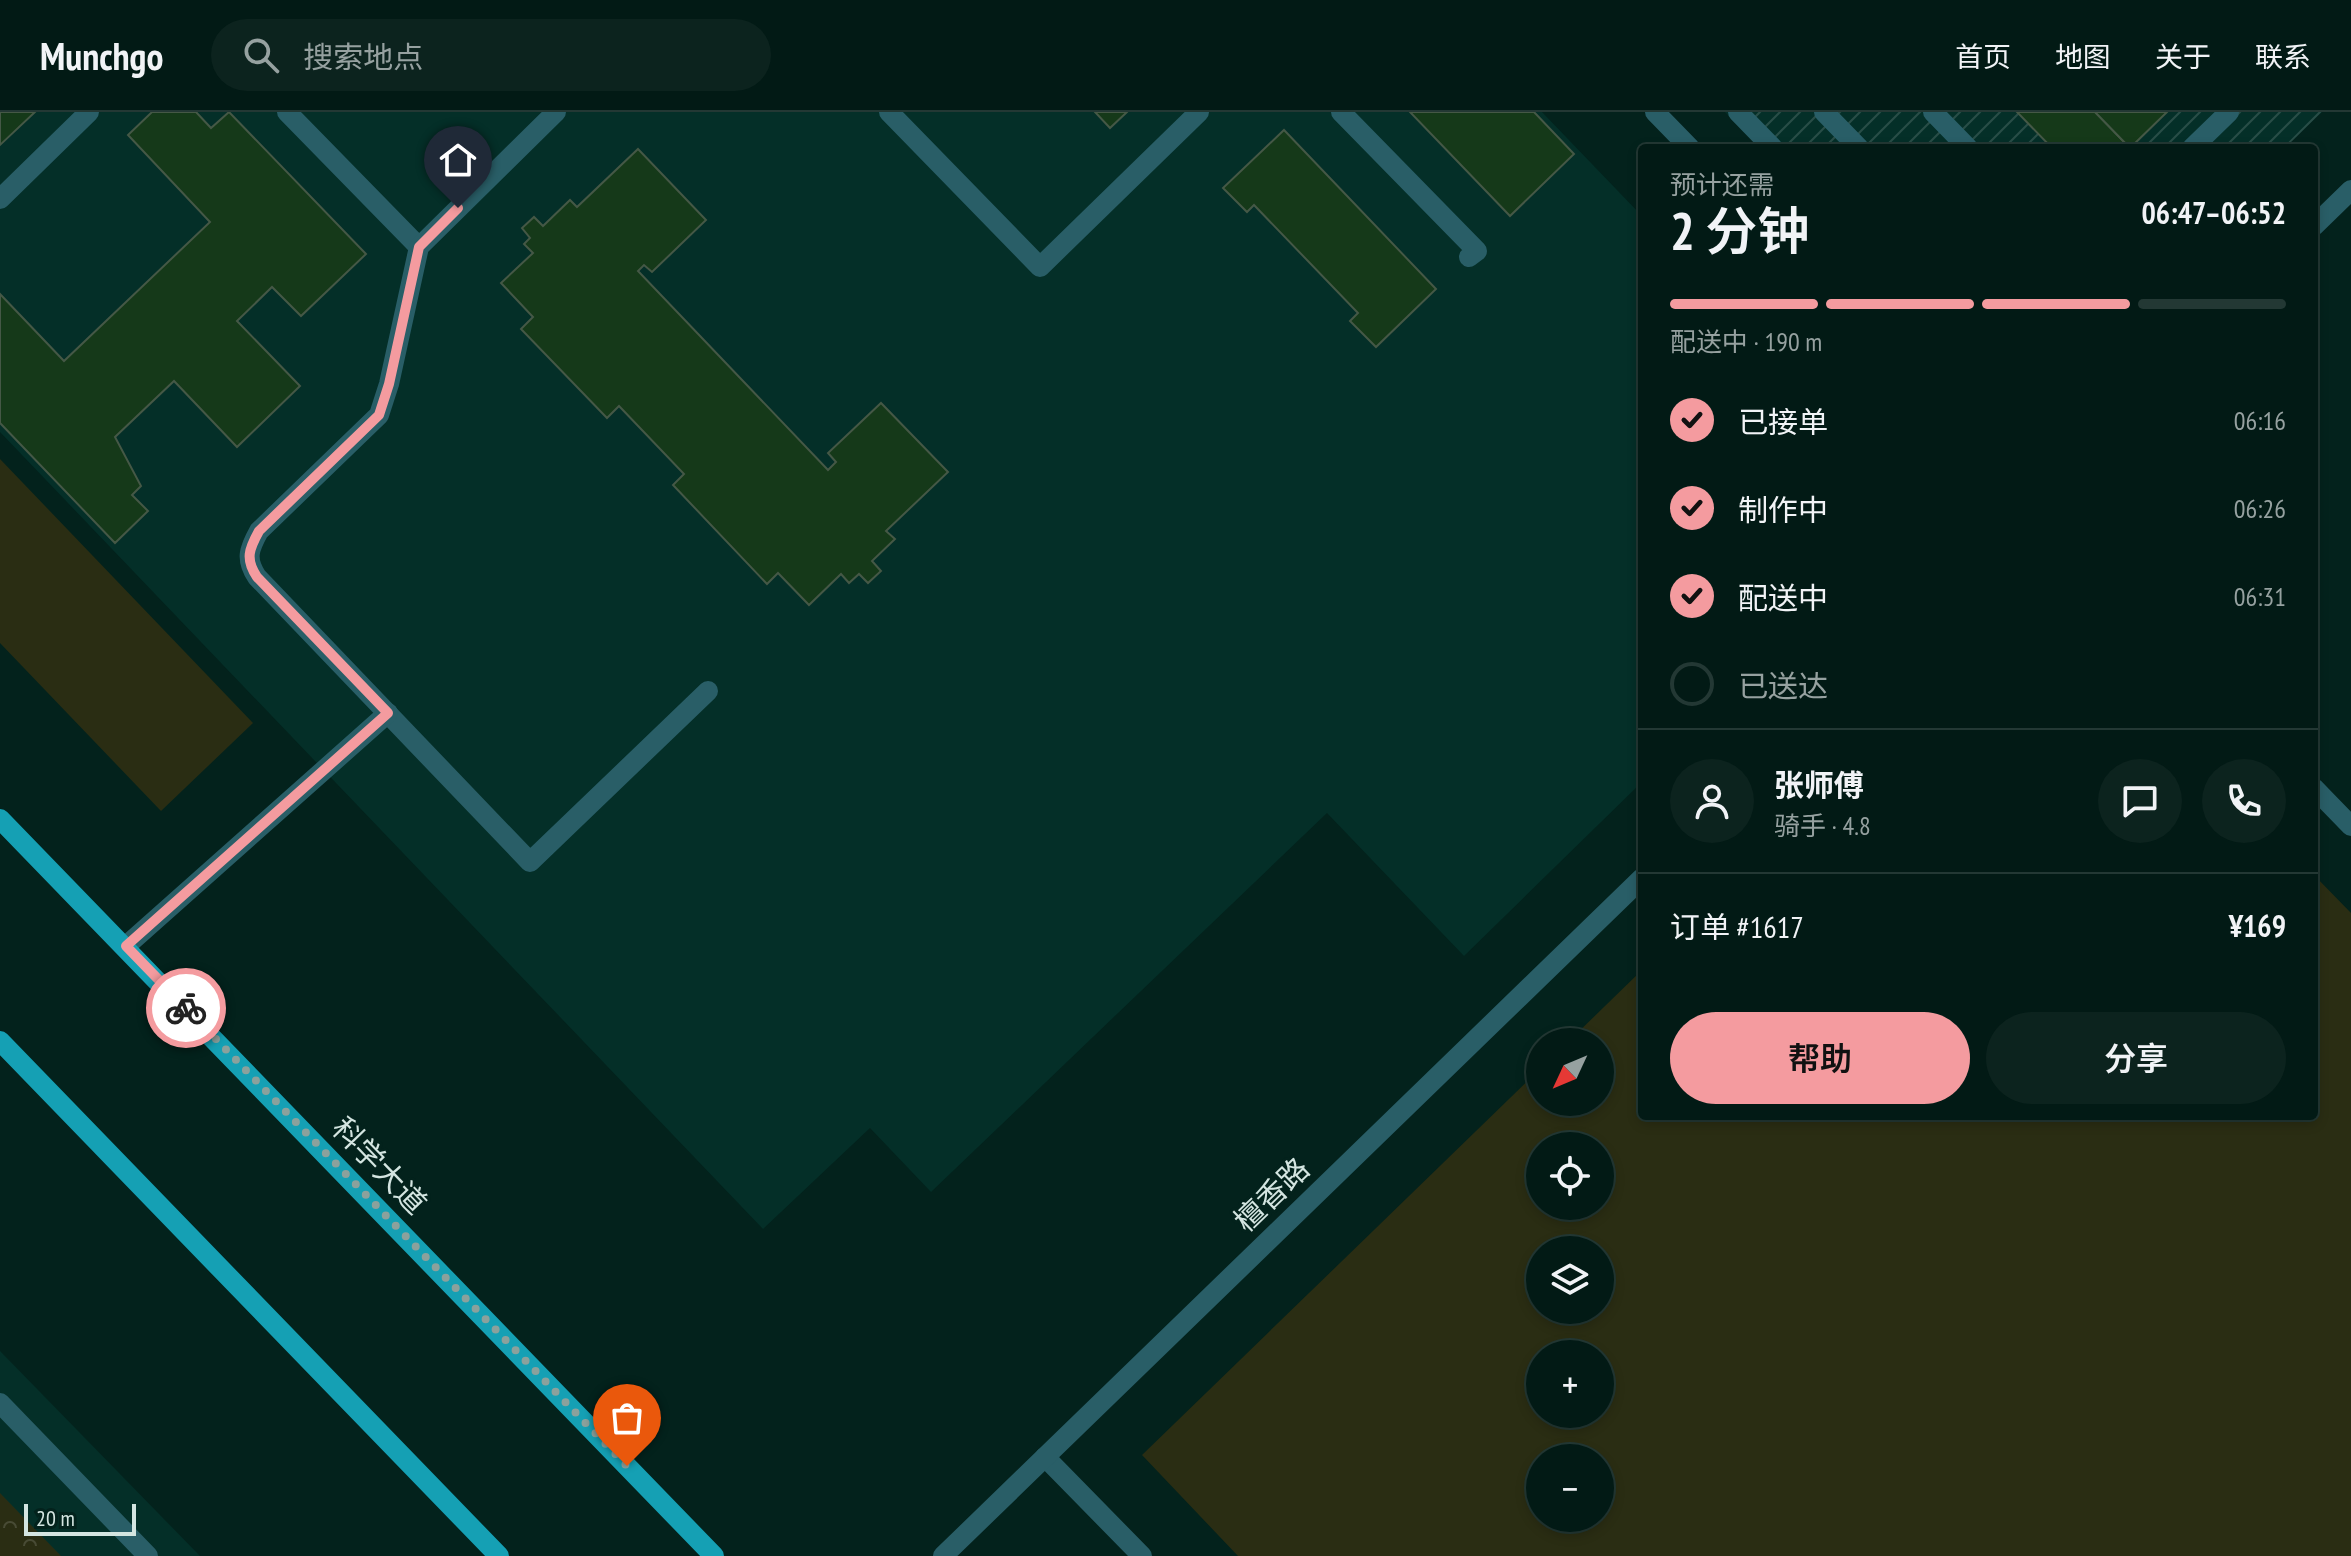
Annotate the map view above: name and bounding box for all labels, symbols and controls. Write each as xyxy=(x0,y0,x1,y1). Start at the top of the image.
search box xyxy=(211,19,771,91)
text: Munchgo xyxy=(40,31,163,80)
icon: search xyxy=(239,33,283,77)
text: 搜索地点 xyxy=(303,37,423,76)
text: 首页 xyxy=(1955,38,2011,75)
text: 地图 xyxy=(2055,38,2111,75)
text: 关于 xyxy=(2155,38,2211,75)
text: 联系 xyxy=(2255,38,2311,75)
pin xyxy=(424,126,492,208)
icon: home xyxy=(436,138,480,182)
text: 预计还需 xyxy=(1670,168,1774,201)
text: 06:47–06:52 xyxy=(2142,193,2286,232)
text: 2 分钟 xyxy=(1670,197,1810,264)
text: 配送中 · 190 m xyxy=(1670,325,1822,358)
icon: check xyxy=(1670,398,1714,442)
text: 已接单 xyxy=(1738,402,1828,441)
text: 06:16 xyxy=(2234,404,2286,437)
icon: check xyxy=(1670,486,1714,530)
text: 制作中 xyxy=(1738,490,1828,529)
text: 06:26 xyxy=(2234,492,2286,525)
icon: check xyxy=(1670,574,1714,618)
text: 配送中 xyxy=(1738,578,1828,617)
text: 06:31 xyxy=(2234,580,2286,613)
text: 已送达 xyxy=(1738,666,1828,705)
button: person xyxy=(1670,759,1754,843)
button: chat xyxy=(2098,759,2182,843)
button: phone xyxy=(2202,759,2286,843)
text: 张师傅 xyxy=(1774,765,1864,804)
text: 骑手 · 4.8 xyxy=(1774,809,1871,842)
text: ¥169 xyxy=(2229,906,2286,945)
text: 订单 #1617 xyxy=(1670,907,1804,946)
courier xyxy=(146,968,226,1048)
icon: bike xyxy=(164,986,208,1030)
button: 帮助 xyxy=(1670,1012,1970,1104)
button: 分享 xyxy=(1986,1012,2286,1104)
north arrow xyxy=(1526,1028,1614,1116)
map controls xyxy=(1526,1028,1614,1532)
street label: 科学大道 xyxy=(324,1108,436,1222)
button: locate xyxy=(1526,1132,1614,1220)
street label: 檀香路 xyxy=(1225,1149,1317,1239)
button: layers xyxy=(1526,1236,1614,1324)
button: + xyxy=(1526,1340,1614,1428)
pin xyxy=(593,1384,661,1466)
icon: bag xyxy=(605,1396,649,1440)
button: − xyxy=(1526,1444,1614,1532)
scale bar xyxy=(24,1500,136,1536)
text: 20 m xyxy=(36,1504,75,1532)

